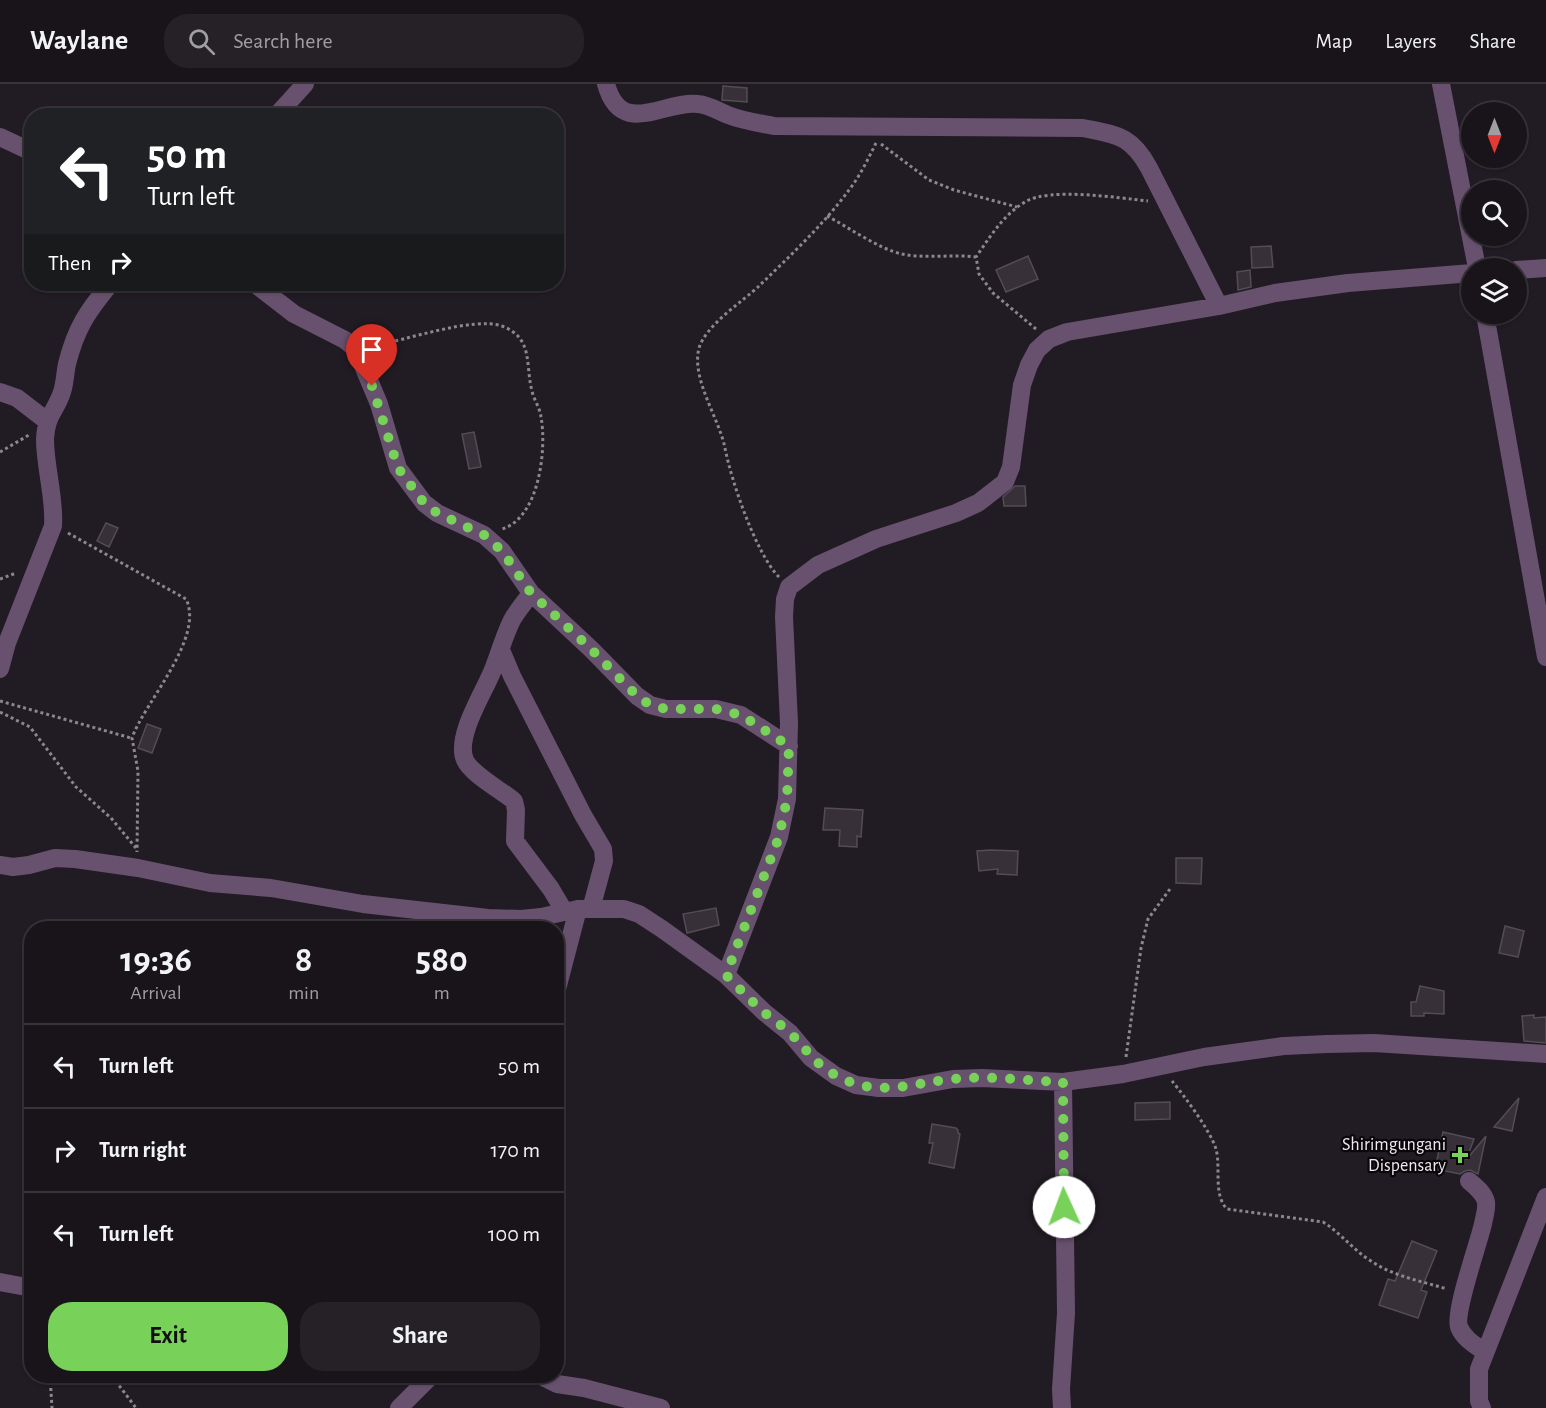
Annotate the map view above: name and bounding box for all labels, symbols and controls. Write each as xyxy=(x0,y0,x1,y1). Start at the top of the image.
search box xyxy=(164,14,584,68)
icon: search xyxy=(185,25,218,58)
text: Waylane xyxy=(30,27,128,55)
text: Search here xyxy=(233,30,333,52)
text: Map xyxy=(1316,31,1352,52)
text: Layers xyxy=(1385,31,1436,52)
text: Share xyxy=(1469,31,1516,52)
north arrow xyxy=(1461,102,1527,168)
map controls xyxy=(1461,102,1527,324)
icon: left xyxy=(48,132,126,210)
text: 50 m xyxy=(147,134,227,176)
button: search xyxy=(1461,180,1527,246)
text: Turn left xyxy=(147,183,235,210)
icon: right xyxy=(104,246,137,279)
text: Then xyxy=(48,252,92,274)
button: layers xyxy=(1461,258,1527,324)
pin xyxy=(346,324,397,386)
icon: arrive xyxy=(355,333,388,366)
text: 19:36 xyxy=(120,942,192,978)
text: 8 xyxy=(295,942,313,978)
text: 580 xyxy=(416,942,468,978)
text: Arrival xyxy=(130,983,182,1003)
text: min xyxy=(288,983,319,1003)
text: m xyxy=(434,983,450,1003)
icon: left xyxy=(48,1050,81,1083)
text: Turn left xyxy=(99,1055,173,1077)
text: 50 m xyxy=(498,1055,540,1077)
icon: right xyxy=(48,1134,81,1167)
place label: Shirimgungani Dispensary xyxy=(1342,1136,1446,1175)
text: Turn right xyxy=(99,1139,186,1161)
text: 170 m xyxy=(490,1139,540,1161)
marker: Shirimgungani Dispensary xyxy=(1451,1146,1469,1164)
position arrow xyxy=(1032,1175,1096,1239)
icon: left xyxy=(48,1218,81,1251)
text: Turn left xyxy=(99,1223,173,1245)
text: 100 m xyxy=(488,1223,540,1245)
button: Exit xyxy=(48,1302,288,1371)
button: Share xyxy=(300,1302,540,1371)

